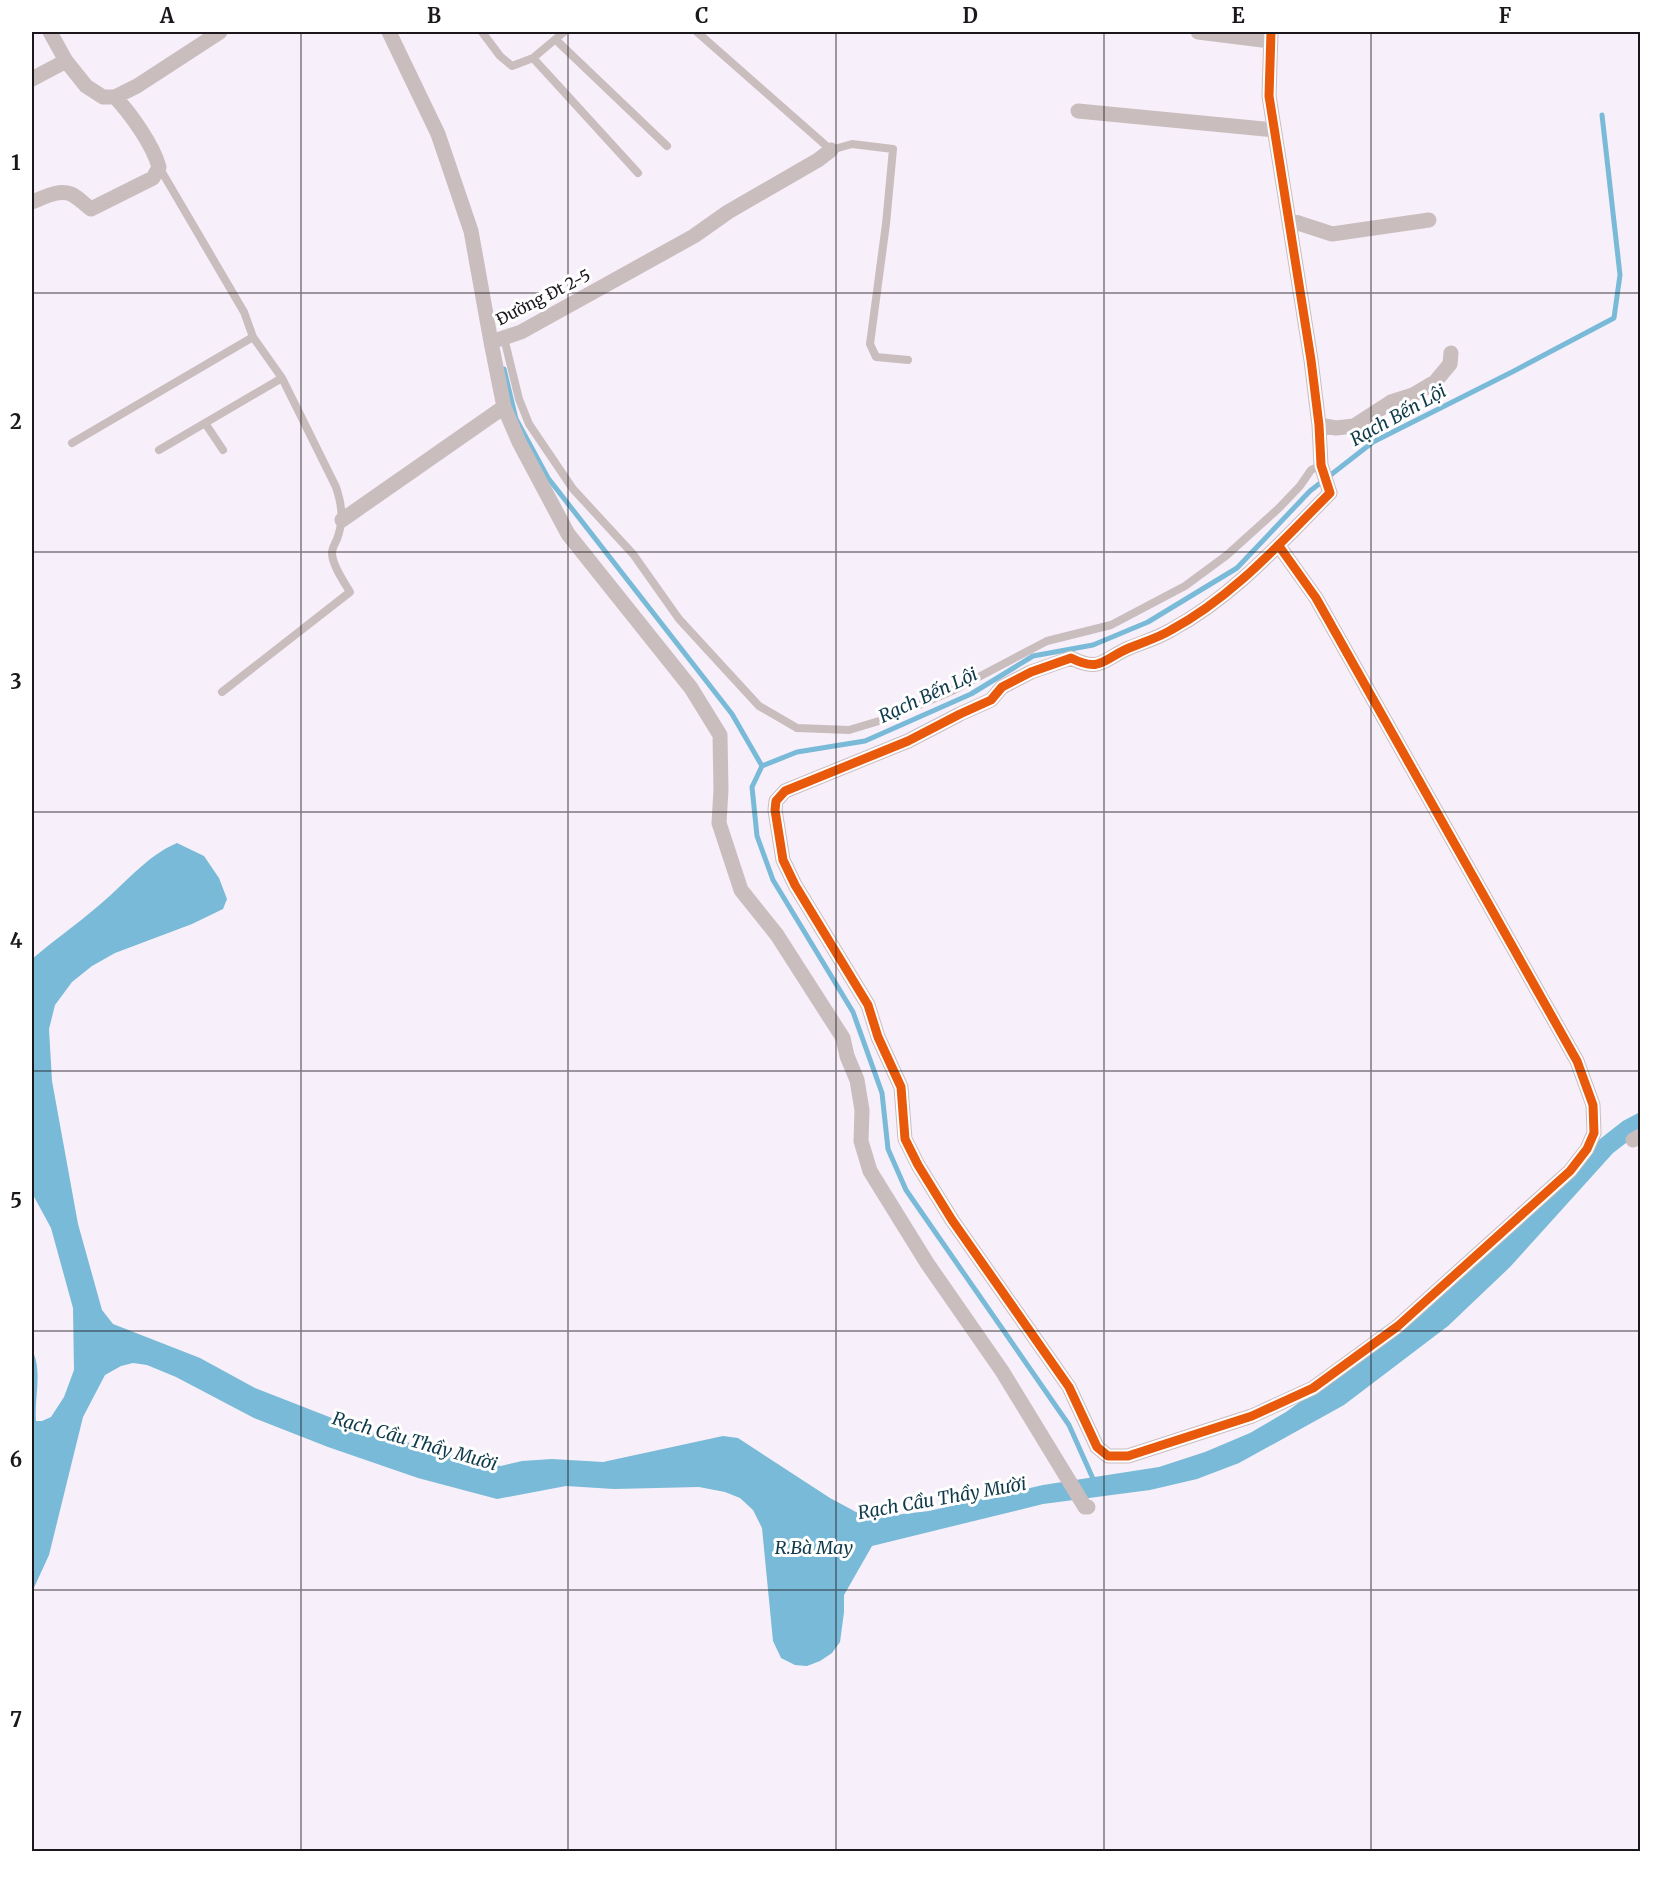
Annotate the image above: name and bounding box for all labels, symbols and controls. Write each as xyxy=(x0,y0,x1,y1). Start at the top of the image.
text: A xyxy=(159,3,175,28)
text: B xyxy=(427,3,441,28)
text: C xyxy=(695,3,709,28)
text: D xyxy=(962,3,978,28)
text: E xyxy=(1231,3,1245,28)
text: F xyxy=(1499,3,1512,28)
text: 1 xyxy=(11,150,21,175)
street label: Đường Đt 2-5 xyxy=(492,265,594,329)
water label: Rạch Bến Lội xyxy=(1346,379,1450,451)
text: 2 xyxy=(10,409,22,434)
water label: Rạch Bến Lội xyxy=(875,662,981,728)
text: 3 xyxy=(10,669,22,694)
text: 4 xyxy=(10,928,23,953)
text: 5 xyxy=(10,1188,22,1213)
water label: Rạch Cầu Thầy Mười xyxy=(330,1406,500,1476)
text: 6 xyxy=(10,1447,22,1472)
water label: Rạch Cầu Thầy Mười xyxy=(856,1472,1028,1524)
water label: R.Bà May xyxy=(775,1536,853,1559)
text: 7 xyxy=(10,1707,22,1732)

